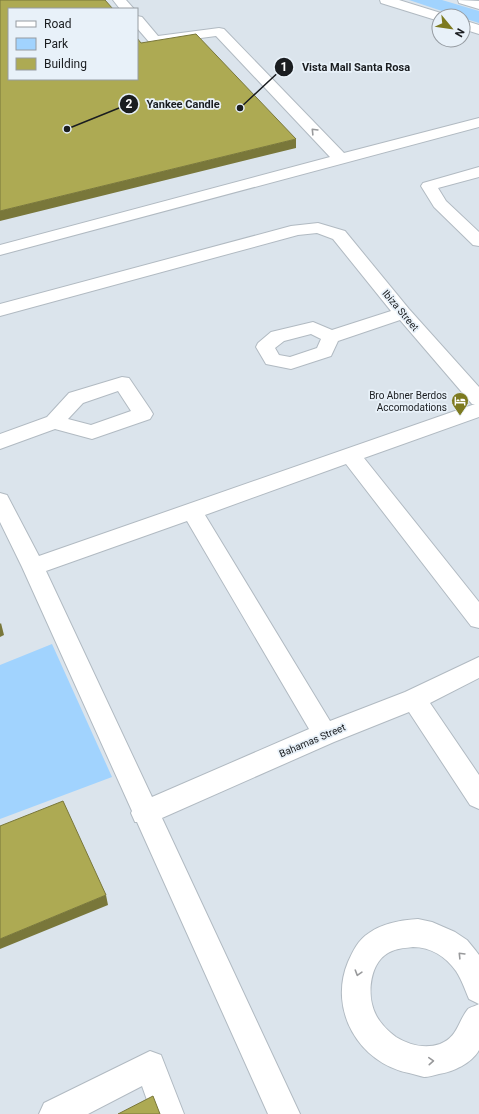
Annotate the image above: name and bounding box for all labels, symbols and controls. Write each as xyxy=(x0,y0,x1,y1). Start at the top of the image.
legend xyxy=(8,8,138,80)
north arrow xyxy=(431,8,471,48)
text: Road xyxy=(44,17,72,31)
text: N xyxy=(452,26,467,39)
text: Park xyxy=(44,37,69,51)
callout: Vista Mall Santa Rosa xyxy=(274,55,418,78)
text: Building xyxy=(44,57,87,71)
text: 1 xyxy=(281,60,287,74)
text: Vista Mall Santa Rosa xyxy=(302,61,410,74)
callout: Yankee Candle xyxy=(119,92,228,115)
text: 2 xyxy=(126,97,133,111)
text: Yankee Candle xyxy=(146,98,220,111)
one-way arrow xyxy=(311,128,319,136)
street label: Ibiza Street xyxy=(380,288,421,333)
place label: Bro Abner Berdos Accomodations xyxy=(369,390,447,413)
hotel icon: Bro Abner Berdos Accomodations xyxy=(450,391,470,416)
street label: Bahamas Street xyxy=(277,722,347,759)
one-way arrow xyxy=(458,952,466,960)
one-way arrow xyxy=(354,970,363,977)
one-way arrow xyxy=(428,1056,434,1065)

